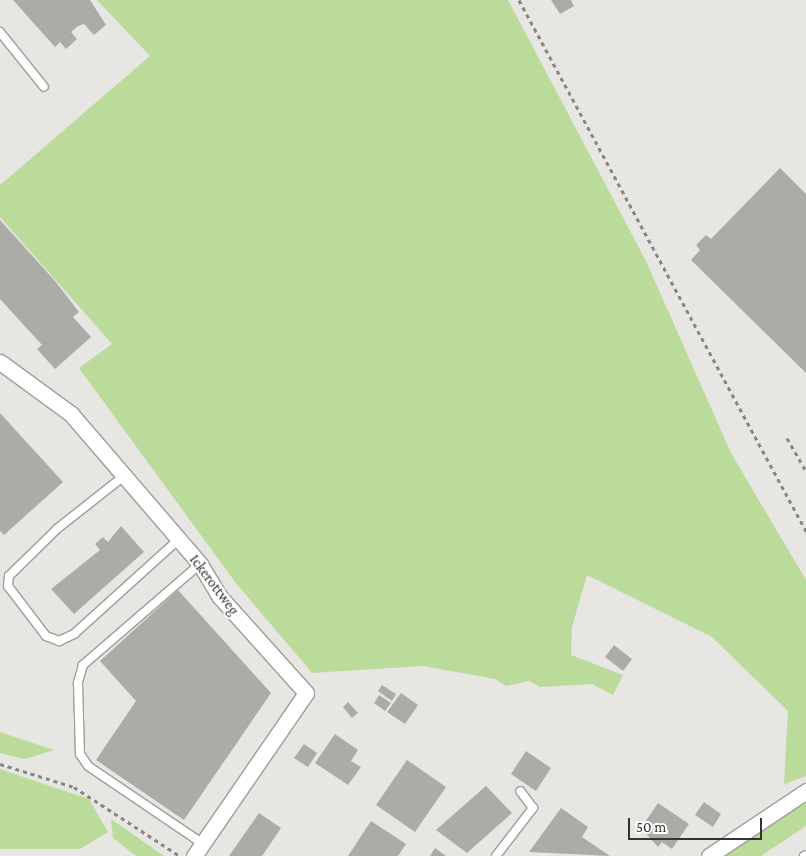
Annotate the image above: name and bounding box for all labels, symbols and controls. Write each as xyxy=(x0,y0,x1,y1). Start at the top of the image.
street label: Ickerottweg xyxy=(185,551,243,619)
scale bar xyxy=(631,808,765,840)
text: 50 m xyxy=(636,819,666,835)

